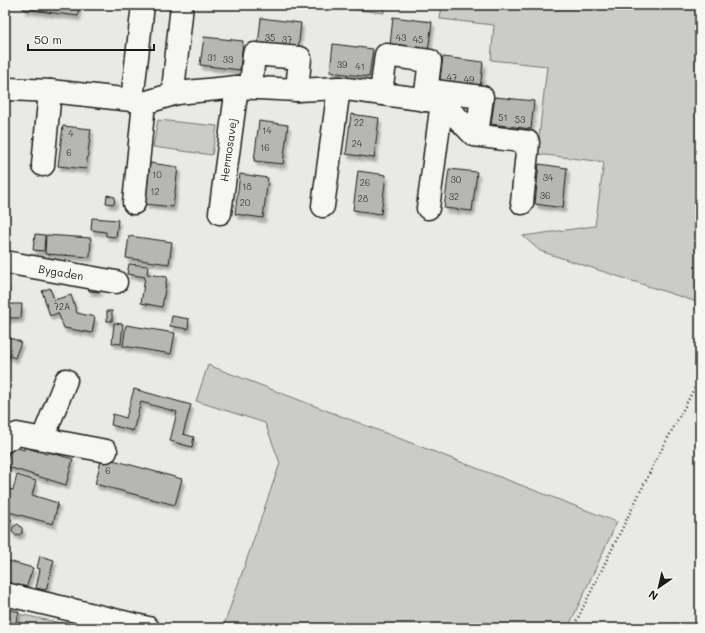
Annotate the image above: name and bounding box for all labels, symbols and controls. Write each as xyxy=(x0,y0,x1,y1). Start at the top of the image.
scale bar xyxy=(28,26,154,52)
text: 50 m xyxy=(34,31,62,47)
house number: 35 xyxy=(265,32,275,43)
house number: 43 xyxy=(396,32,406,43)
house number: 37 xyxy=(282,34,292,45)
house number: 45 xyxy=(413,34,423,45)
house number: 31 xyxy=(207,52,217,63)
house number: 33 xyxy=(223,54,233,65)
house number: 39 xyxy=(337,59,348,70)
house number: 41 xyxy=(355,61,365,72)
house number: 47 xyxy=(447,72,457,83)
house number: 49 xyxy=(464,74,475,85)
house number: 51 xyxy=(498,112,508,123)
house number: 53 xyxy=(515,114,525,125)
street label: Hermosavej xyxy=(216,117,240,183)
house number: 22 xyxy=(354,117,364,128)
house number: 14 xyxy=(262,125,272,136)
house number: 4 xyxy=(68,128,74,139)
house number: 24 xyxy=(352,138,363,149)
house number: 16 xyxy=(260,142,270,153)
house number: 6 xyxy=(66,147,72,158)
house number: 10 xyxy=(152,169,162,180)
house number: 34 xyxy=(543,172,554,183)
house number: 30 xyxy=(451,174,462,185)
house number: 26 xyxy=(360,177,370,188)
house number: 18 xyxy=(242,181,252,192)
house number: 12 xyxy=(150,186,160,197)
house number: 36 xyxy=(540,190,550,201)
house number: 32 xyxy=(449,191,459,202)
house number: 28 xyxy=(358,193,369,204)
house number: 20 xyxy=(240,197,251,208)
street label: Bygaden xyxy=(37,261,85,283)
house number: 72A xyxy=(54,301,70,312)
house number: 6 xyxy=(105,465,111,476)
north arrow xyxy=(639,567,679,607)
text: N xyxy=(645,587,661,604)

